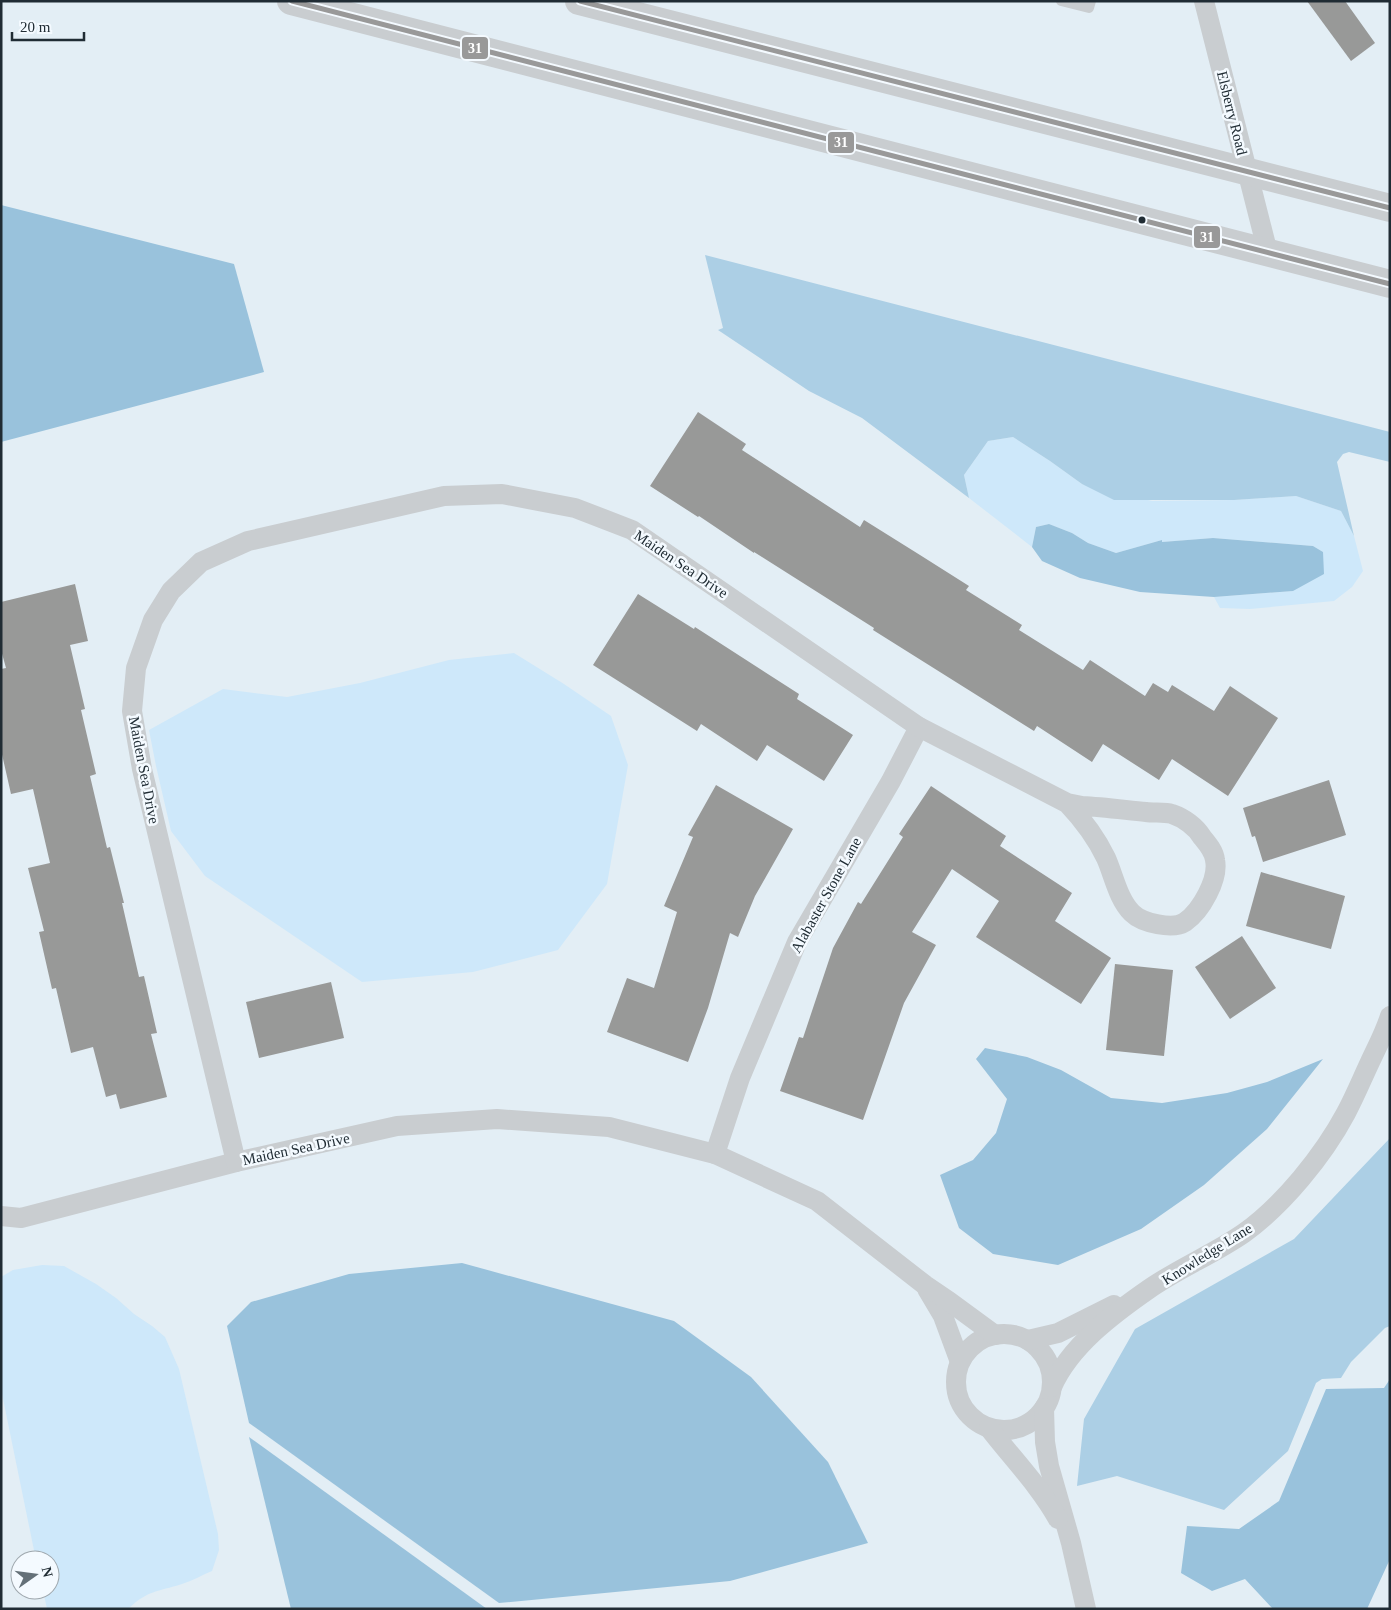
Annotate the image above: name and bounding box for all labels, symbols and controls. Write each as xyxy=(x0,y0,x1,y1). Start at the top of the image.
scale bar xyxy=(12,10,85,42)
text: 20 m xyxy=(20,19,51,35)
line badge: 31 xyxy=(461,36,489,60)
text: 31 xyxy=(468,41,482,56)
street label: Elsberry Road xyxy=(1214,69,1250,157)
line badge: 31 xyxy=(827,131,855,154)
text: 31 xyxy=(834,135,848,150)
unlabelled marker xyxy=(1137,215,1147,225)
line badge: 31 xyxy=(1193,225,1221,249)
text: 31 xyxy=(1200,230,1214,245)
street label: Maiden Sea Drive xyxy=(631,527,731,601)
street label: Maiden Sea Drive xyxy=(126,715,162,825)
street label: Alabaster Stone Lane xyxy=(788,834,864,955)
street label: Maiden Sea Drive xyxy=(241,1130,351,1168)
street label: Knowledge Lane xyxy=(1159,1220,1255,1288)
north arrow xyxy=(10,1550,60,1600)
text: N xyxy=(39,1565,56,1579)

